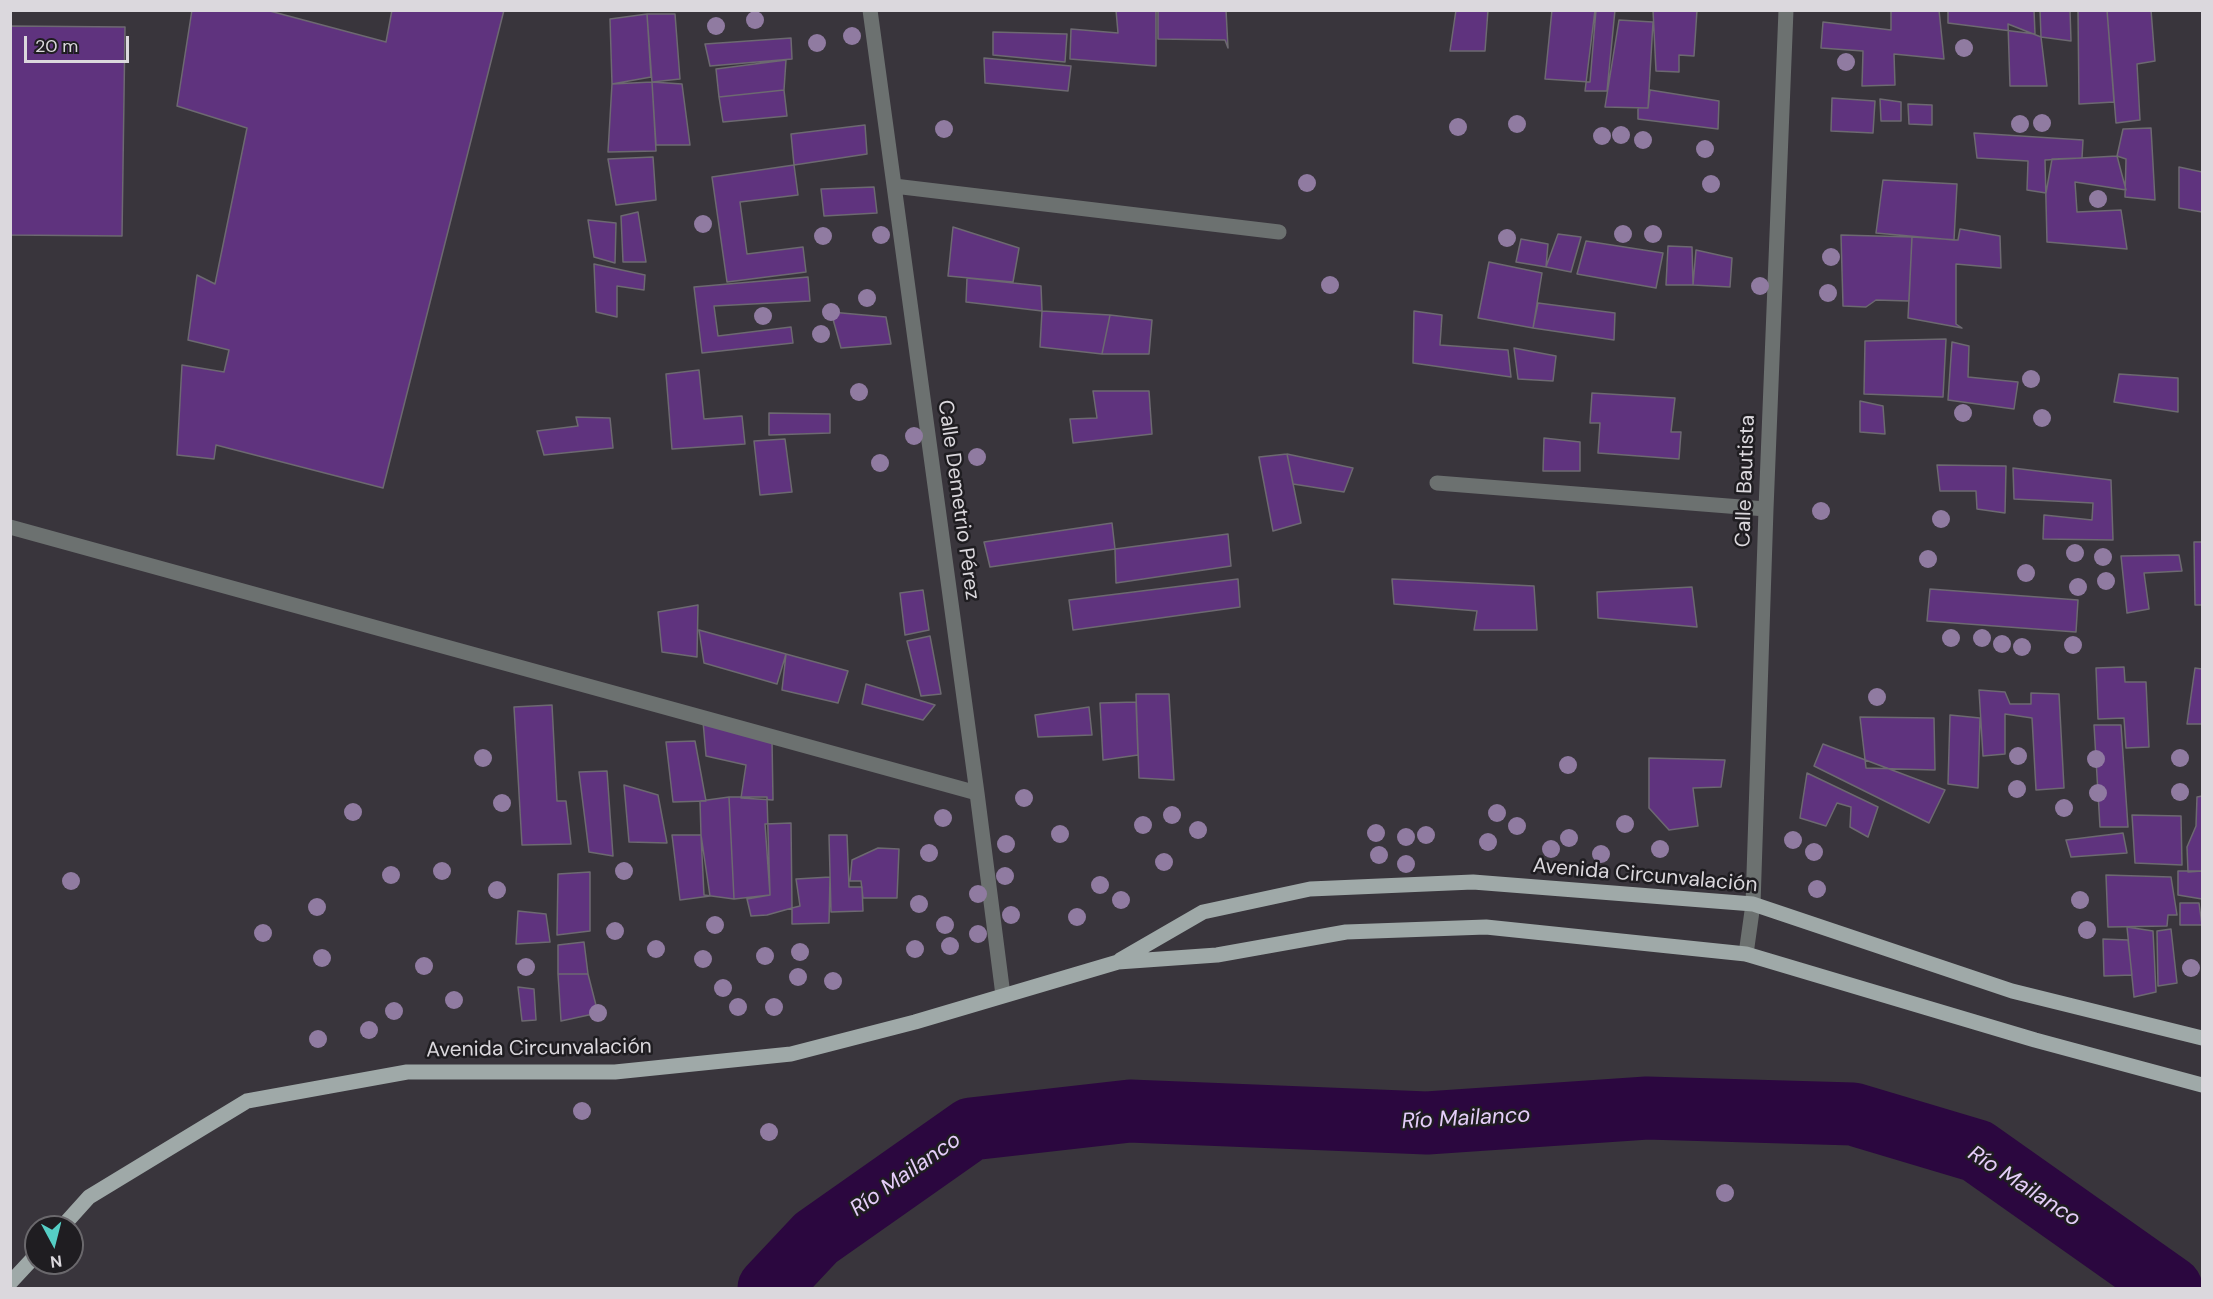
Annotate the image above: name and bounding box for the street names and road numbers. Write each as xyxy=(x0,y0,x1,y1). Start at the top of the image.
street label: Calle Demetrio Pérez xyxy=(931,398,985,602)
street label: Calle Bautista xyxy=(1731,414,1761,548)
street label: Avenida Circunvalación xyxy=(1532,854,1758,898)
street label: Avenida Circunvalación xyxy=(426,1034,652,1064)

